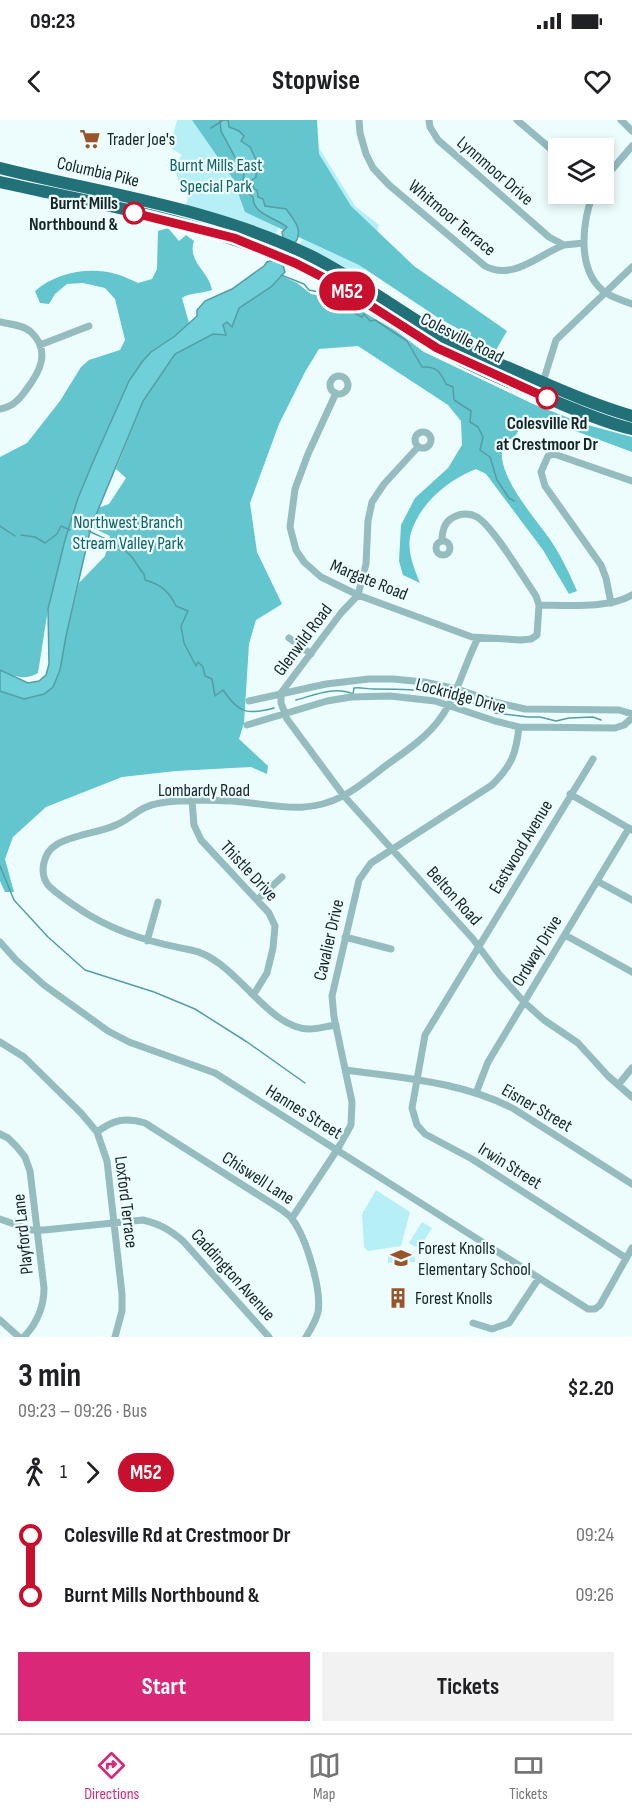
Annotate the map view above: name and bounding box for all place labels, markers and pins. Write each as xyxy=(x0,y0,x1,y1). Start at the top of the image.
supermarket icon: Trader Joe's xyxy=(78,127,102,151)
place label: Trader Joe's xyxy=(107,129,175,150)
place label: Burnt Mills Northbound & xyxy=(29,193,118,235)
marker: Burnt Mills Northbound & xyxy=(123,202,145,224)
marker: Colesville Rd at Crestmoor Dr xyxy=(536,387,558,409)
place label: Colesville Rd at Crestmoor Dr xyxy=(496,413,598,455)
place label: Forest Knolls Elementary School xyxy=(418,1238,531,1280)
school or university icon: Forest Knolls Elementary School xyxy=(389,1246,413,1270)
building icon: Forest Knolls xyxy=(386,1286,410,1310)
place label: Forest Knolls xyxy=(415,1288,492,1309)

